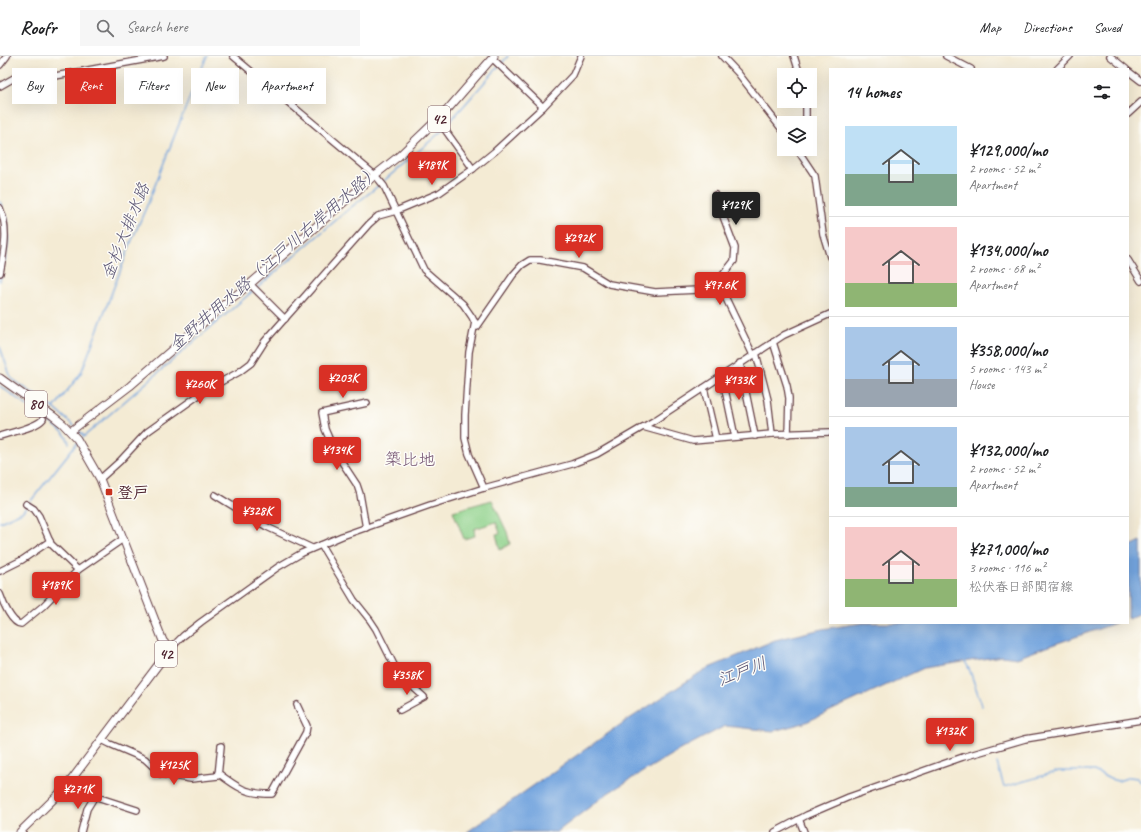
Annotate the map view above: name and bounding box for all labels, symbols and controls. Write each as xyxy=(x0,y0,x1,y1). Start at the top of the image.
search box xyxy=(80,10,360,46)
text: Roofr xyxy=(20,16,56,40)
icon: search xyxy=(94,17,116,39)
text: Search here xyxy=(126,18,188,37)
text: Map xyxy=(980,19,1001,36)
text: Directions xyxy=(1023,19,1072,36)
text: Saved xyxy=(1094,19,1121,36)
chip: Buy xyxy=(12,68,57,104)
chip: Rent xyxy=(65,68,116,104)
chip: Filters xyxy=(124,68,183,104)
chip: New xyxy=(191,68,239,104)
chip: Apartment xyxy=(247,68,326,104)
map controls xyxy=(777,68,817,156)
button: locate xyxy=(777,68,817,108)
icon: filters xyxy=(1091,81,1113,103)
text: 14 homes xyxy=(845,82,901,103)
road number: 42 xyxy=(428,106,450,132)
button: layers xyxy=(777,116,817,156)
text: ¥129,000/mo xyxy=(969,140,1048,161)
icon: home xyxy=(877,142,925,190)
pin: ¥189K xyxy=(404,152,460,186)
text: ¥189K xyxy=(417,157,447,173)
water label: 金野井用水路（江戸川右岸用水路） xyxy=(165,161,384,356)
text: 2 rooms · 52 m² xyxy=(969,161,1039,177)
text: Apartment xyxy=(969,177,1017,193)
water label: 金杉大排水路 xyxy=(97,179,155,282)
pin: ¥129K xyxy=(708,192,764,226)
text: ¥129K xyxy=(721,197,751,213)
pin: ¥292K xyxy=(551,225,607,259)
text: ¥292K xyxy=(564,230,594,246)
text: ¥134,000/mo xyxy=(969,240,1048,261)
icon: home xyxy=(877,243,925,291)
text: 2 rooms · 68 m² xyxy=(969,261,1039,277)
pin: ¥97.6K xyxy=(687,272,753,306)
text: ¥97.6K xyxy=(704,277,736,293)
text: Apartment xyxy=(969,277,1017,293)
text: ¥358,000/mo xyxy=(969,340,1047,361)
icon: home xyxy=(877,343,925,391)
text: 5 rooms · 143 m² xyxy=(969,361,1045,377)
pin: ¥203K xyxy=(315,365,371,399)
pin: ¥133K xyxy=(711,367,767,401)
text: ¥203K xyxy=(328,370,358,386)
pin: ¥260K xyxy=(172,371,228,405)
text: ¥133K xyxy=(724,372,754,388)
text: ¥260K xyxy=(185,376,215,392)
text: House xyxy=(969,377,994,393)
road number: 80 xyxy=(25,391,47,417)
pin: ¥134K xyxy=(309,437,365,471)
text: ¥132,000/mo xyxy=(969,440,1048,461)
text: ¥134K xyxy=(322,442,352,458)
icon: home xyxy=(877,443,925,491)
district label: 築比地 xyxy=(385,449,436,470)
text: 2 rooms · 52 m² xyxy=(969,461,1039,477)
text: Apartment xyxy=(969,477,1017,493)
place label: 登戸 xyxy=(117,483,149,503)
marker: 登戸 xyxy=(104,487,114,497)
pin: ¥328K xyxy=(229,498,285,532)
text: ¥328K xyxy=(242,503,272,519)
text: ¥271,000/mo xyxy=(969,539,1048,560)
icon: home xyxy=(877,543,925,591)
text: 3 rooms · 116 m² xyxy=(969,560,1045,576)
pin: ¥189K xyxy=(28,572,84,606)
text: ¥189K xyxy=(41,577,71,593)
text: 松伏春日部関宿線 xyxy=(969,579,1073,595)
road number: 42 xyxy=(155,641,177,667)
water label: 江戸川 xyxy=(715,653,770,690)
pin: ¥358K xyxy=(379,662,435,696)
text: ¥358K xyxy=(392,667,422,683)
pin: ¥132K xyxy=(922,718,978,752)
text: ¥132K xyxy=(935,723,965,739)
pin: ¥125K xyxy=(146,752,202,786)
text: ¥125K xyxy=(159,757,189,773)
pin: ¥271K xyxy=(50,776,106,810)
text: ¥271K xyxy=(63,781,93,797)

